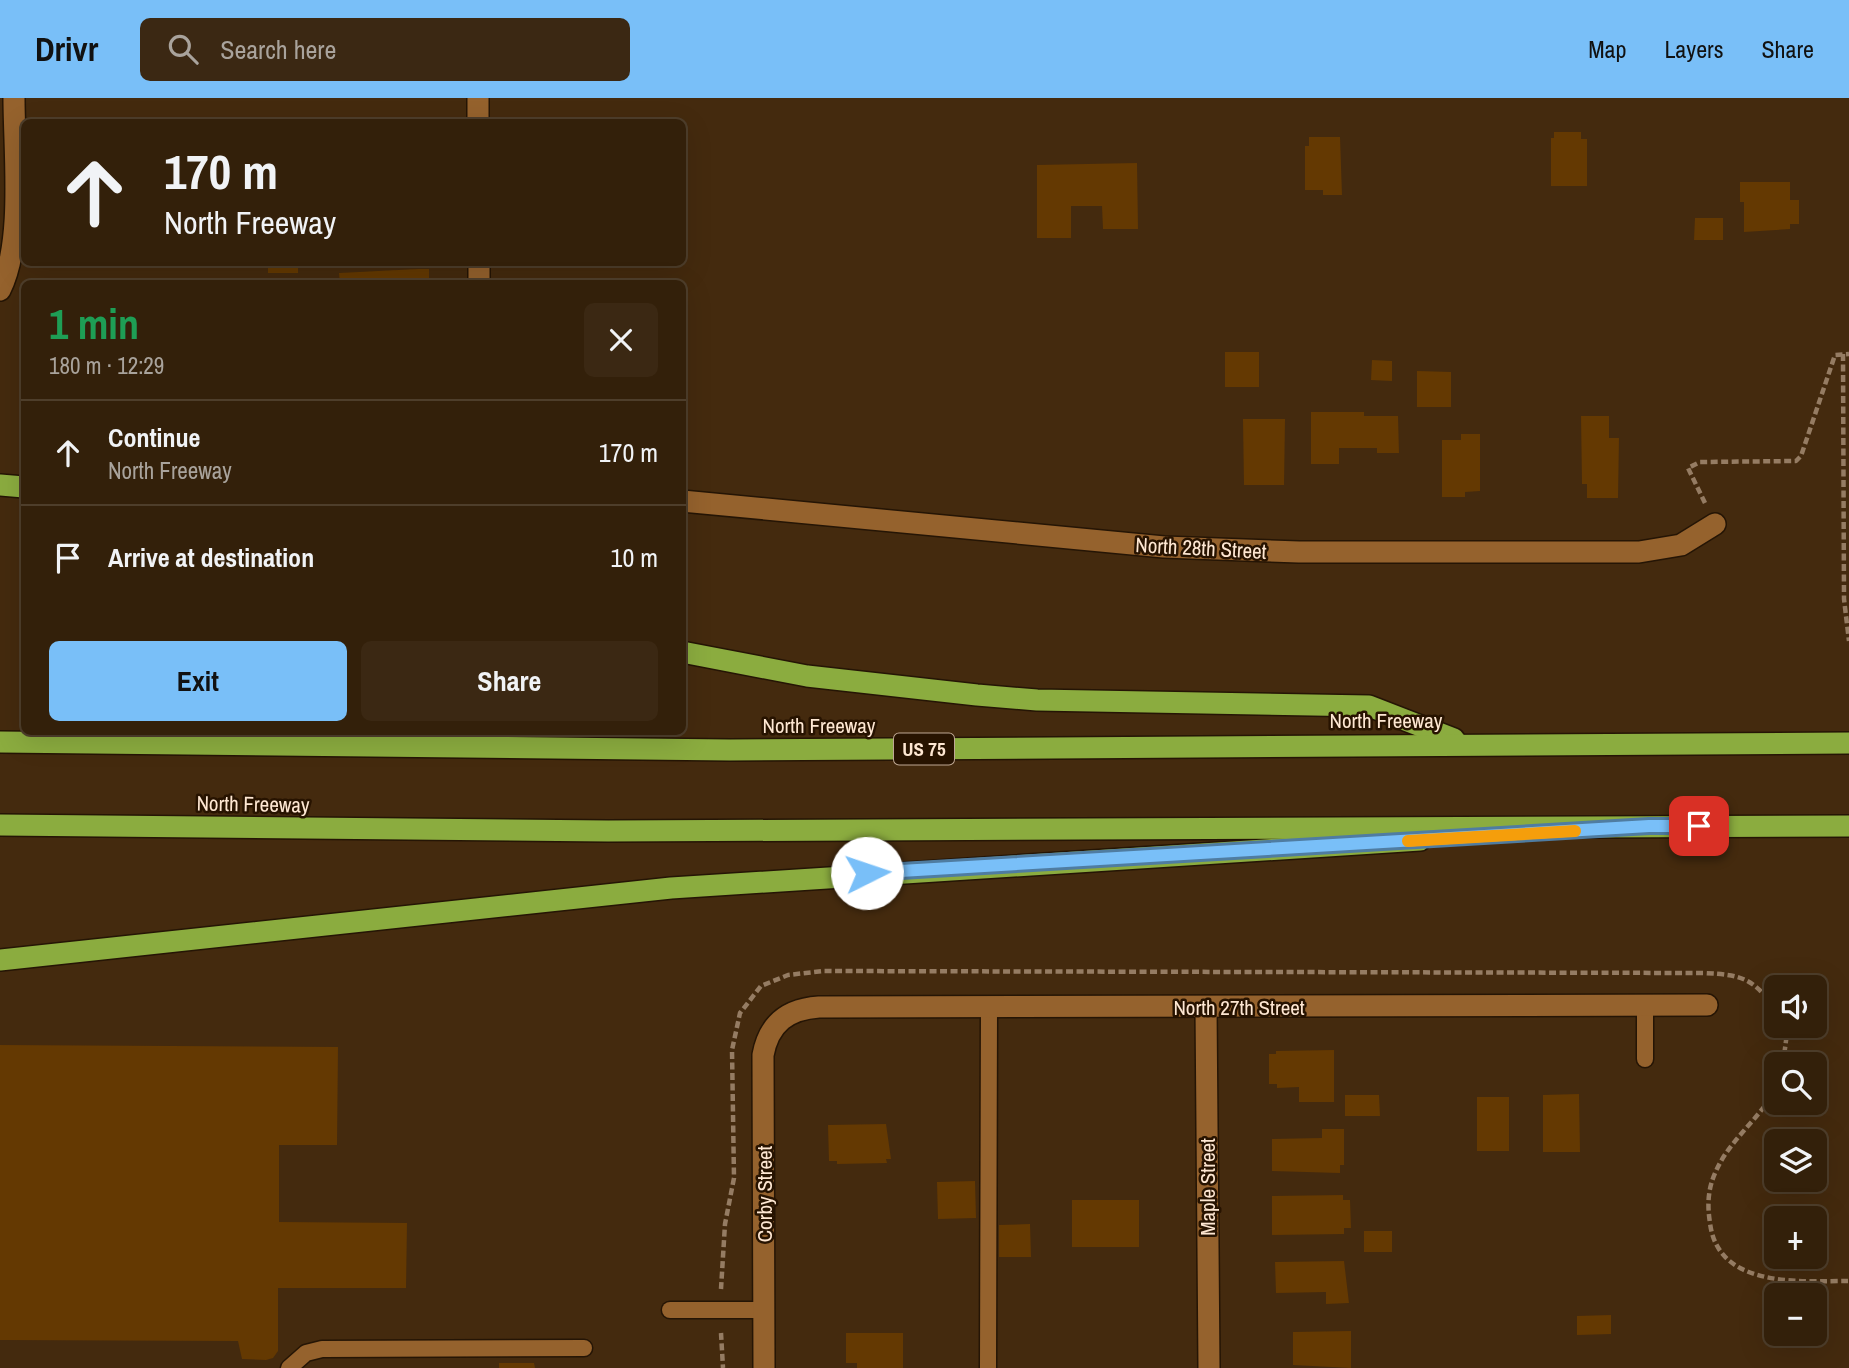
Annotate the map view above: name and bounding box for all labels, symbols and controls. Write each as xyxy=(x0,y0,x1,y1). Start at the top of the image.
search box xyxy=(140,18,630,81)
text: Drivr xyxy=(35,27,98,71)
icon: search xyxy=(164,30,202,68)
text: Search here xyxy=(220,32,336,67)
text: Map xyxy=(1588,33,1626,65)
text: Layers xyxy=(1664,33,1723,65)
text: Share xyxy=(1761,33,1814,65)
text: 170 m xyxy=(164,138,278,204)
icon: ahead xyxy=(49,147,140,238)
text: North Freeway xyxy=(164,201,336,244)
text: 1 min xyxy=(49,296,139,352)
button: close xyxy=(584,303,658,377)
text: 180 m · 12:29 xyxy=(49,350,164,381)
text: Continue xyxy=(108,420,200,455)
icon: ahead xyxy=(49,434,87,472)
text: 170 m xyxy=(599,435,658,470)
text: North Freeway xyxy=(108,455,232,486)
street label: North 28th Street xyxy=(1135,530,1267,566)
icon: arrive xyxy=(49,539,87,577)
text: Arrive at destination xyxy=(108,540,314,575)
text: 10 m xyxy=(611,540,658,575)
button: Exit xyxy=(49,641,347,721)
button: Share xyxy=(361,641,658,721)
street label: North Freeway xyxy=(1330,706,1443,735)
street label: North Freeway xyxy=(763,711,876,740)
road number: US 75 xyxy=(894,734,954,764)
street label: North Freeway xyxy=(196,789,310,819)
pin xyxy=(1669,796,1729,856)
icon: arrive xyxy=(1680,807,1718,845)
position arrow xyxy=(830,836,904,910)
map controls xyxy=(1764,975,1827,1346)
button: sound xyxy=(1764,975,1827,1038)
street label: North 27th Street xyxy=(1173,993,1305,1022)
button: search xyxy=(1764,1052,1827,1115)
button: layers xyxy=(1764,1129,1827,1192)
street label: Maple Street xyxy=(1193,1138,1222,1236)
street label: Corby Street xyxy=(750,1145,779,1242)
button: + xyxy=(1764,1206,1827,1269)
button: − xyxy=(1764,1283,1827,1346)

